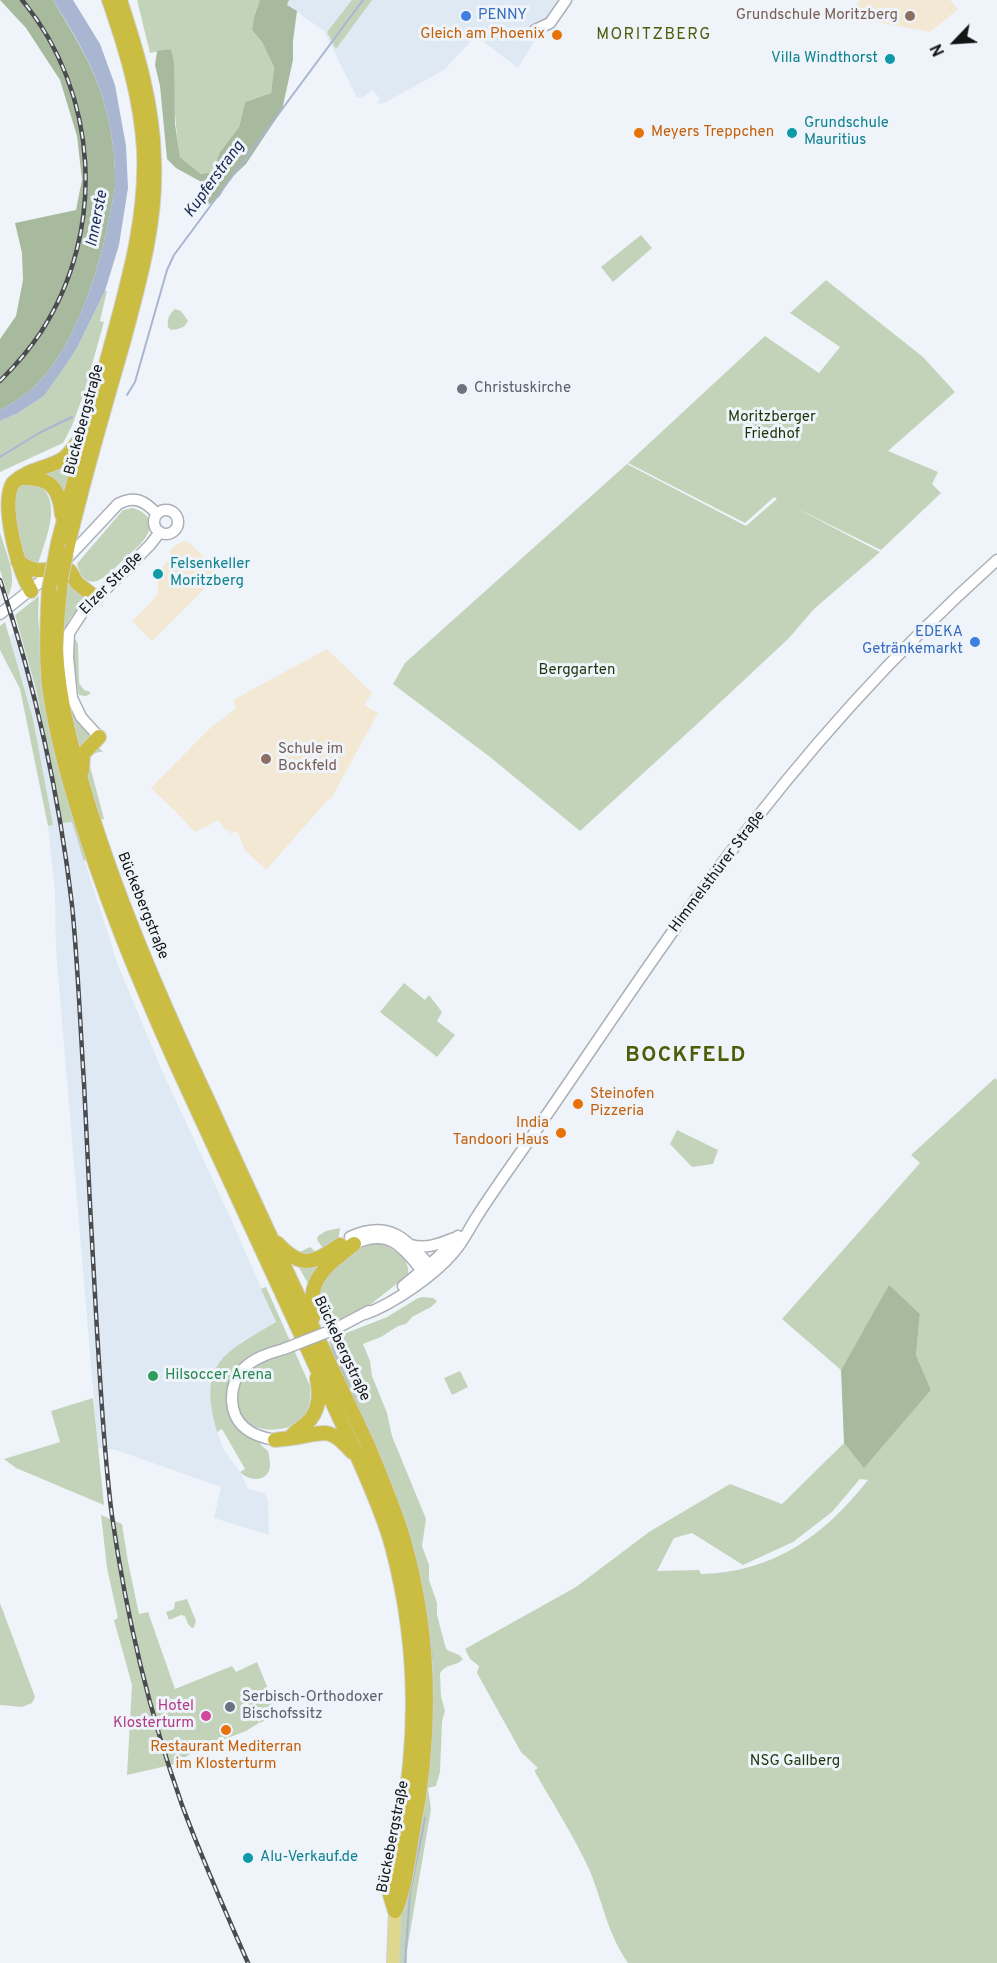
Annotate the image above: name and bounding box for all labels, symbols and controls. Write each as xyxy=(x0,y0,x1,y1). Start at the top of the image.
place label: PENNY xyxy=(478,7,527,25)
place label: Grundschule Moritzberg xyxy=(736,7,898,25)
marker: PENNY xyxy=(459,9,473,23)
marker: Grundschule Moritzberg xyxy=(903,9,917,23)
north arrow xyxy=(925,12,985,72)
place label: Gleich am Phoenix xyxy=(420,26,545,44)
district label: MORITZBERG xyxy=(596,26,712,46)
marker: Gleich am Phoenix xyxy=(550,28,564,42)
text: N xyxy=(927,40,950,59)
place label: Villa Windthorst xyxy=(771,50,878,68)
marker: Villa Windthorst xyxy=(883,52,897,66)
place label: Grundschule Mauritius xyxy=(804,115,889,150)
place label: Meyers Treppchen xyxy=(651,124,774,142)
marker: Meyers Treppchen xyxy=(632,126,646,140)
marker: Grundschule Mauritius xyxy=(785,126,799,140)
water label: Kupferstrang xyxy=(181,138,249,222)
water label: Innerste xyxy=(83,189,113,249)
street label: Bückebergstraße xyxy=(62,363,108,477)
place label: Christuskirche xyxy=(474,380,571,398)
marker: Christuskirche xyxy=(455,382,469,396)
park label: Moritzberger Friedhof xyxy=(728,409,816,444)
street label: Elzer Straße xyxy=(77,549,147,619)
place label: Felsenkeller Moritzberg xyxy=(170,556,250,591)
marker: Felsenkeller Moritzberg xyxy=(151,567,165,581)
place label: EDEKA Getränkemarkt xyxy=(862,624,963,659)
marker: EDEKA Getränkemarkt xyxy=(968,635,982,649)
park label: Berggarten xyxy=(539,662,615,680)
place label: Schule im Bockfeld xyxy=(278,741,343,776)
marker: Schule im Bockfeld xyxy=(259,752,273,766)
street label: Himmelsthürer Straße xyxy=(666,807,770,937)
street label: Bückebergstraße xyxy=(112,850,172,962)
district label: BOCKFELD xyxy=(625,1044,747,1070)
place label: Steinofen Pizzeria xyxy=(590,1086,654,1121)
marker: Steinofen Pizzeria xyxy=(571,1097,585,1111)
place label: India Tandoori Haus xyxy=(453,1115,549,1150)
marker: India Tandoori Haus xyxy=(554,1126,568,1140)
street label: Bückebergstraße xyxy=(309,1294,373,1404)
place label: Hilsoccer Arena xyxy=(165,1367,272,1385)
marker: Hilsoccer Arena xyxy=(146,1369,160,1383)
place label: Serbisch-Orthodoxer Bischofssitz xyxy=(242,1689,383,1724)
place label: Hotel Klosterturm xyxy=(113,1698,194,1733)
marker: Serbisch-Orthodoxer Bischofssitz xyxy=(223,1700,237,1714)
marker: Hotel Klosterturm xyxy=(199,1709,213,1723)
marker: Restaurant Mediterran im Klosterturm xyxy=(219,1723,233,1737)
place label: Restaurant Mediterran im Klosterturm xyxy=(150,1739,302,1774)
park label: NSG Gallberg xyxy=(750,1753,840,1771)
street label: Bückebergstraße xyxy=(374,1779,414,1895)
place label: Alu-Verkauf.de xyxy=(260,1849,358,1867)
marker: Alu-Verkauf.de xyxy=(241,1851,255,1865)

